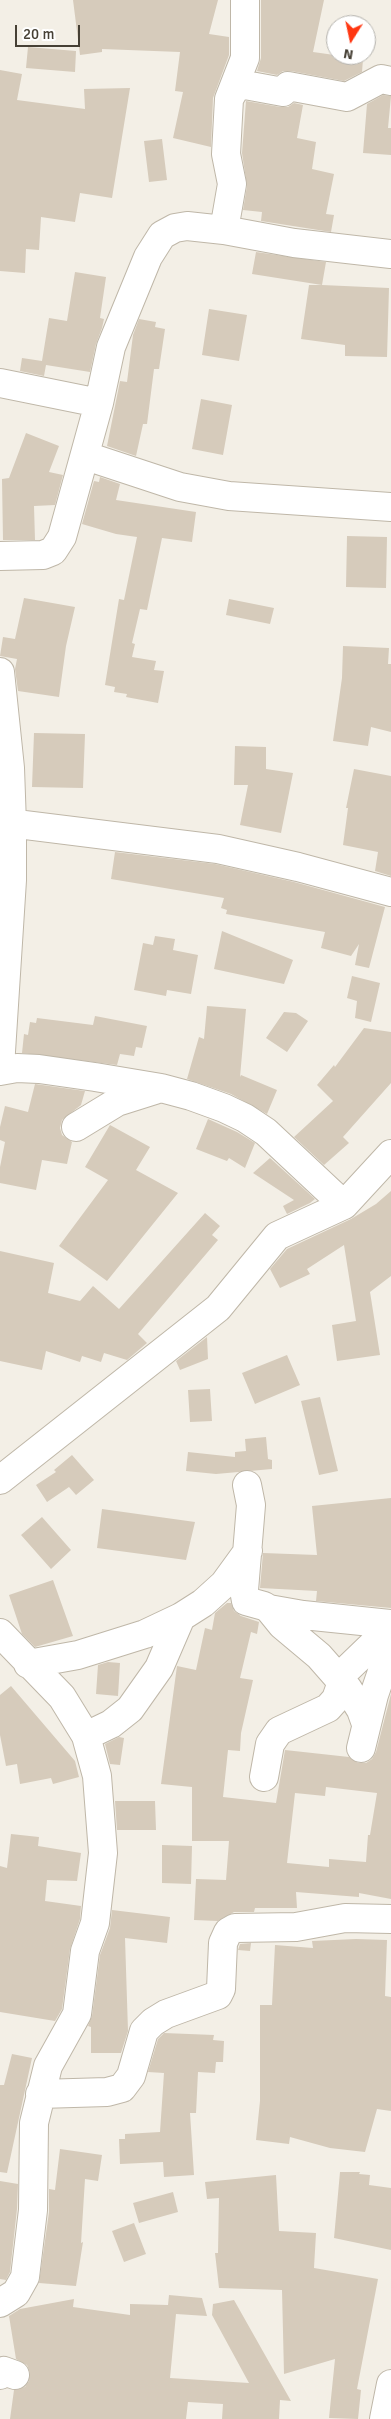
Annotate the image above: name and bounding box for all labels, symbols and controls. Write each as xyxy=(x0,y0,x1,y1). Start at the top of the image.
scale bar xyxy=(18,15,82,47)
north arrow xyxy=(326,15,376,65)
text: 20 m xyxy=(23,25,54,43)
text: N xyxy=(342,45,355,63)

